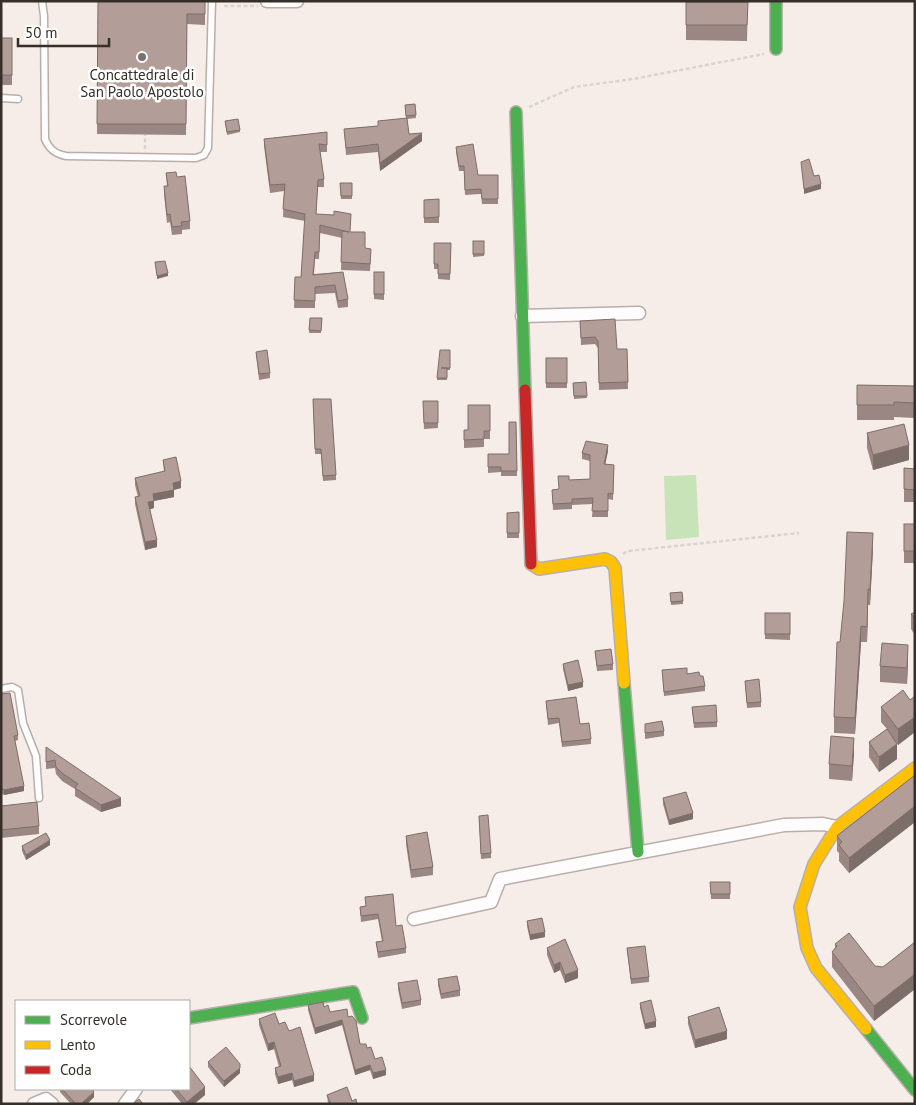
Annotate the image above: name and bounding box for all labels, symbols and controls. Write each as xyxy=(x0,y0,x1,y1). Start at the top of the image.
scale bar xyxy=(18,15,109,47)
text: 50 m xyxy=(25,23,58,42)
marker: Concattedrale di San Paolo Apostolo xyxy=(136,51,148,63)
place label: Concattedrale di San Paolo Apostolo xyxy=(80,65,204,101)
legend xyxy=(15,1000,190,1090)
text: Scorrevole xyxy=(60,1010,127,1029)
text: Lento xyxy=(60,1035,96,1054)
text: Coda xyxy=(60,1060,92,1079)

